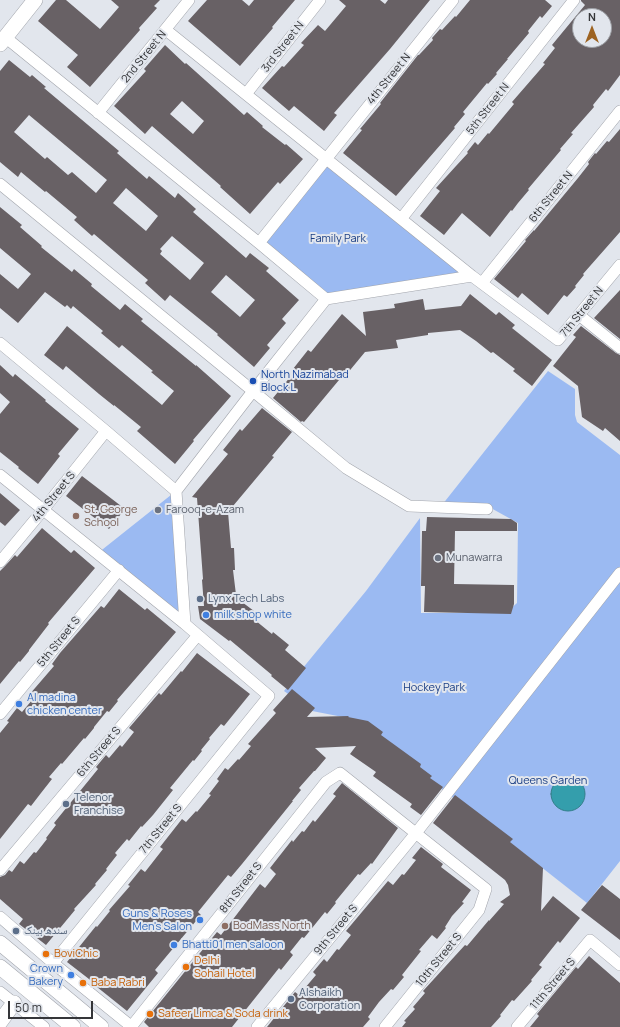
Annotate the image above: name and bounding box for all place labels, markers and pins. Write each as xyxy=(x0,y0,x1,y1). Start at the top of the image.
place label: North Nazimabad Block L xyxy=(261,368,349,394)
marker: North Nazimabad Block L xyxy=(248,376,258,386)
place label: St. George School xyxy=(84,503,138,529)
place label: Farooq-e-Azam xyxy=(166,503,244,517)
marker: Farooq-e-Azam xyxy=(153,505,163,515)
marker: St. George School xyxy=(71,511,81,521)
place label: Munawarra xyxy=(446,551,502,565)
marker: Munawarra xyxy=(433,553,443,563)
place label: Lynx Tech Labs xyxy=(208,592,284,606)
marker: Lynx Tech Labs xyxy=(195,594,205,604)
place label: milk shop white xyxy=(214,608,292,622)
marker: milk shop white xyxy=(201,610,211,620)
place label: Al madina chicken center xyxy=(27,691,102,717)
marker: Al madina chicken center xyxy=(14,699,24,709)
place label: Telenor Franchise xyxy=(74,791,123,817)
marker: Telenor Franchise xyxy=(61,799,71,809)
place label: Guns & Roses Men's Salon xyxy=(122,907,192,933)
marker: Guns & Roses Men's Salon xyxy=(195,915,205,925)
place label: BodMass North xyxy=(233,919,311,933)
marker: BodMass North xyxy=(220,921,230,931)
place label: سندھ بینک xyxy=(24,924,68,938)
marker: سندھ بینک xyxy=(11,926,21,936)
place label: Bhatti01 men saloon xyxy=(182,938,284,952)
marker: Bhatti01 men saloon xyxy=(169,940,179,950)
place label: BoviChic xyxy=(54,947,98,961)
marker: BoviChic xyxy=(41,949,51,959)
place label: Delhi Sohail Hotel xyxy=(194,954,254,980)
place label: Crown Bakery xyxy=(29,962,63,988)
marker: Delhi Sohail Hotel xyxy=(181,962,191,972)
marker: Crown Bakery xyxy=(66,970,76,980)
place label: Baba Rabri xyxy=(91,976,145,990)
marker: Baba Rabri xyxy=(78,978,88,988)
place label: Alshaikh Corporation xyxy=(299,986,360,1012)
marker: Alshaikh Corporation xyxy=(286,994,296,1004)
place label: Safeer Limca & Soda drink xyxy=(158,1007,288,1021)
marker: Safeer Limca & Soda drink xyxy=(145,1009,155,1019)

